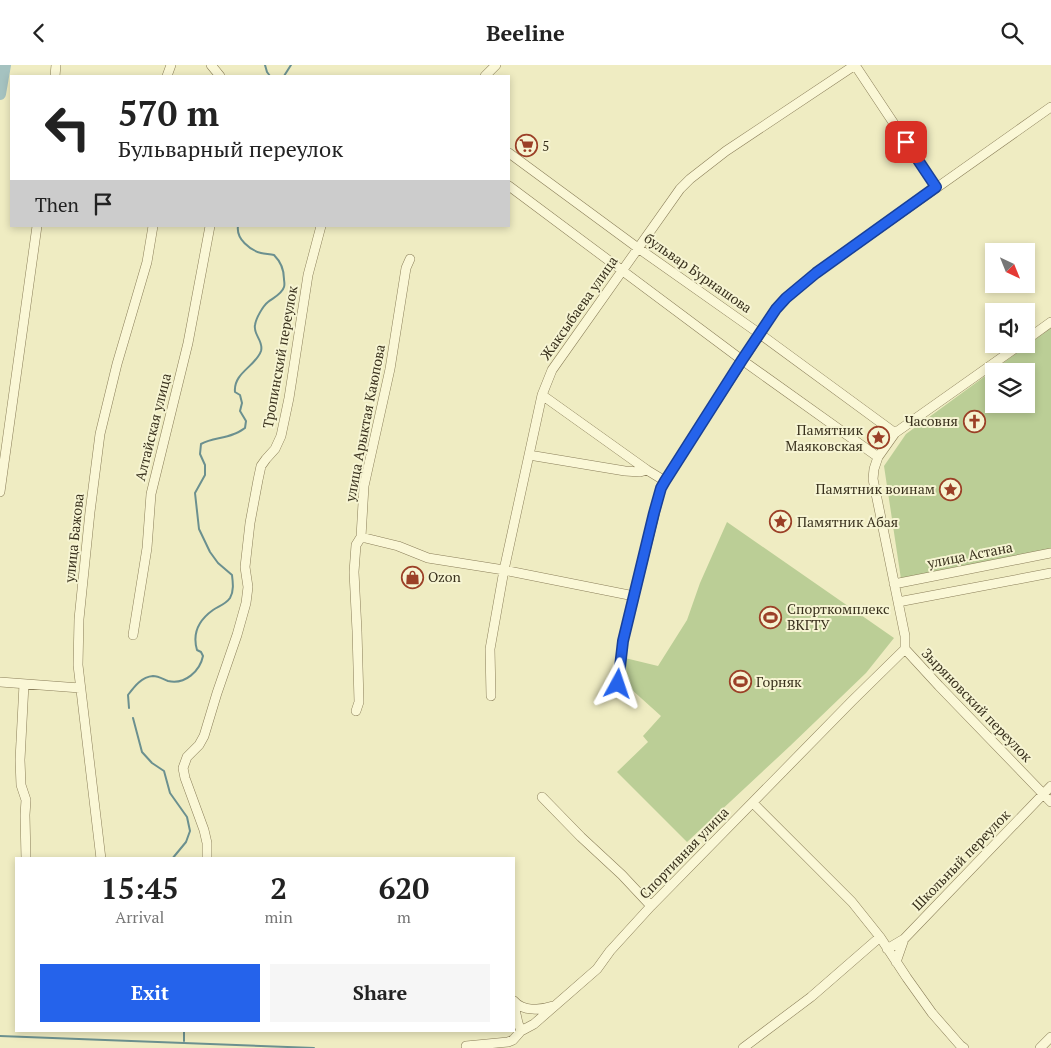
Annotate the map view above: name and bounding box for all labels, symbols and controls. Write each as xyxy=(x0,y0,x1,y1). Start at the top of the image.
text: Beeline xyxy=(486,18,565,47)
icon: back xyxy=(25,19,53,47)
icon: search xyxy=(998,19,1026,47)
text: 570 m xyxy=(118,90,219,136)
icon: left xyxy=(35,95,100,160)
pin xyxy=(885,121,927,163)
icon: arrive xyxy=(892,128,920,156)
text: Бульварный переулок xyxy=(118,134,343,163)
supermarket icon: 5 xyxy=(514,134,538,158)
place label: 5 xyxy=(542,136,549,155)
icon: arrive xyxy=(89,190,117,218)
text: Then xyxy=(35,192,79,217)
street label: бульвар Бурнашова xyxy=(641,228,756,317)
north arrow xyxy=(985,243,1035,293)
map controls xyxy=(985,243,1035,413)
street label: Жаксыбаева улица xyxy=(536,252,622,363)
street label: Тропинский переулок xyxy=(258,284,301,430)
button: sound xyxy=(985,303,1035,353)
street label: улица Арыктая Каюпова xyxy=(340,343,389,504)
button: layers xyxy=(985,363,1035,413)
street label: Алтайская улица xyxy=(130,371,175,483)
church icon: Часовня xyxy=(962,409,986,433)
place label: Часовня xyxy=(905,411,958,430)
place label: Памятник Маяковская xyxy=(785,420,863,455)
place icon: Памятник Маяковская xyxy=(867,426,891,450)
place icon: Памятник воинам xyxy=(939,477,963,501)
place label: Памятник воинам xyxy=(816,479,935,498)
street label: улица Бажова xyxy=(59,492,88,584)
place icon: Памятник Абая xyxy=(769,510,793,534)
place label: Памятник Абая xyxy=(797,512,898,531)
street label: улица Астана xyxy=(925,537,1014,572)
shop icon: Ozon xyxy=(400,565,424,589)
place label: Ozon xyxy=(428,567,462,586)
place label: Спорткомплекс ВКГТУ xyxy=(787,599,890,634)
sports icon: Спорткомплекс ВКГТУ xyxy=(759,605,783,629)
street label: Зыряновский переулок xyxy=(918,643,1037,766)
position arrow xyxy=(591,657,643,709)
sports icon: Горняк xyxy=(728,670,752,694)
place label: Горняк xyxy=(756,672,802,691)
street label: Спортивная улица xyxy=(635,803,732,903)
street label: Школьный переулок xyxy=(907,805,1014,914)
text: 15:45 xyxy=(101,868,179,908)
text: 2 xyxy=(270,868,287,908)
text: 620 xyxy=(378,868,429,908)
text: Arrival xyxy=(115,906,164,928)
text: min xyxy=(265,906,293,928)
text: m xyxy=(397,906,411,928)
button: Exit xyxy=(40,964,260,1022)
button: Share xyxy=(270,964,490,1022)

